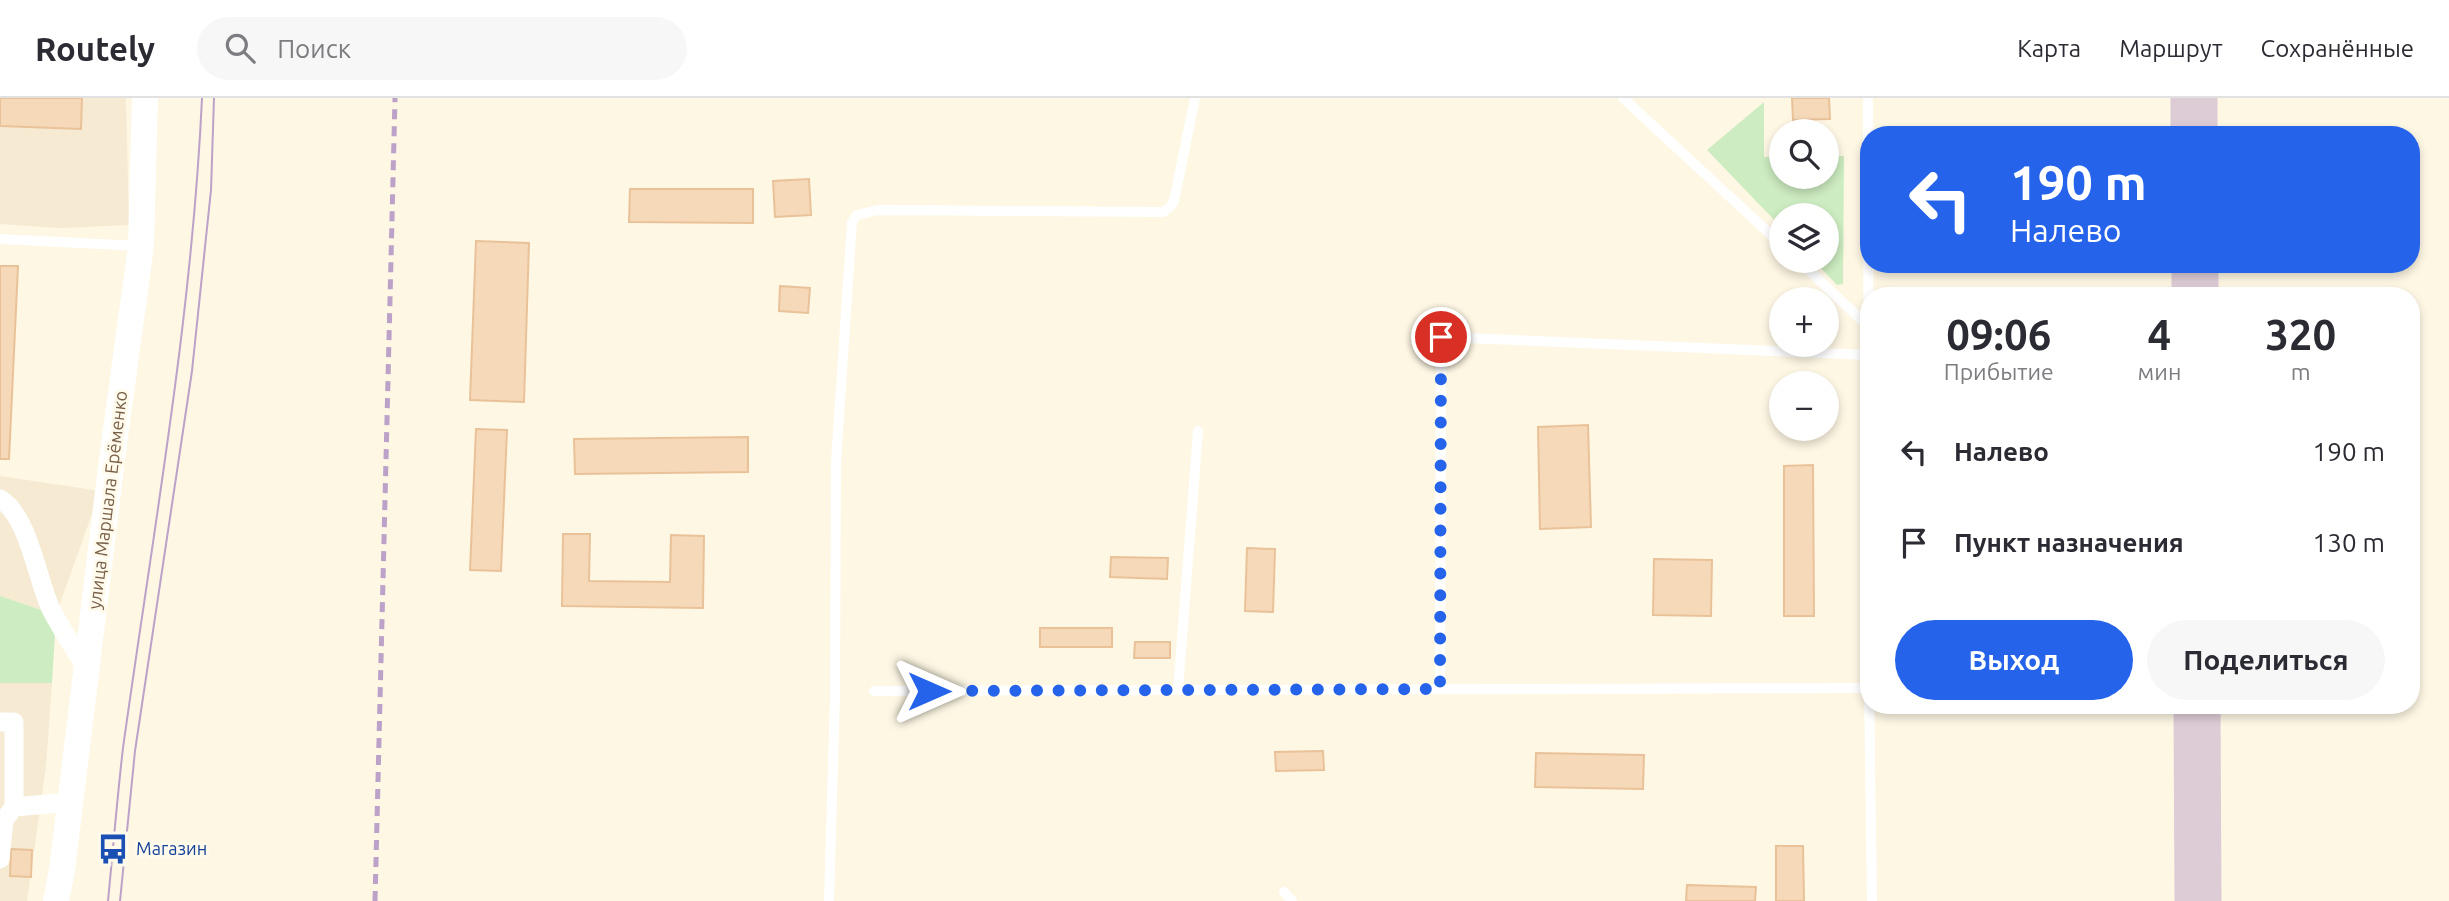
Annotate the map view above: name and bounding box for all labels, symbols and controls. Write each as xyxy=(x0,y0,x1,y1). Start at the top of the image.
search box xyxy=(197,17,687,80)
icon: search xyxy=(221,29,259,67)
text: Routely xyxy=(35,30,155,67)
text: Поиск xyxy=(277,34,351,63)
text: Карта xyxy=(2017,35,2081,62)
text: Маршрут xyxy=(2119,35,2223,62)
text: Сохранённые xyxy=(2261,35,2414,62)
map controls xyxy=(1769,119,1839,441)
button: search xyxy=(1769,119,1839,189)
icon: left xyxy=(1895,154,1986,245)
text: 190 m xyxy=(2010,154,2147,209)
button: layers xyxy=(1769,203,1839,273)
text: Налево xyxy=(2010,212,2122,248)
button: + xyxy=(1769,287,1839,357)
pin xyxy=(1411,307,1471,367)
text: 09:06 xyxy=(1946,311,2051,358)
text: 4 xyxy=(2148,311,2171,358)
text: 320 xyxy=(2265,311,2336,358)
icon: arrive xyxy=(1422,318,1460,356)
text: Прибытие xyxy=(1944,359,2054,384)
text: мин xyxy=(2138,359,2181,384)
text: m xyxy=(2291,359,2311,384)
button: − xyxy=(1769,371,1839,441)
street label: улица Маршала Ерёменко xyxy=(84,389,130,610)
icon: left xyxy=(1895,433,1933,471)
text: Налево xyxy=(1954,437,2049,466)
text: 190 m xyxy=(2313,437,2385,466)
icon: arrive xyxy=(1895,524,1933,562)
text: Пункт назначения xyxy=(1954,528,2184,557)
text: 130 m xyxy=(2313,528,2385,557)
button: Выход xyxy=(1895,620,2133,700)
button: Поделиться xyxy=(2147,620,2385,700)
position arrow xyxy=(892,654,966,728)
bus stop icon: Магазин xyxy=(96,832,130,866)
place label: Магазин xyxy=(136,838,207,858)

